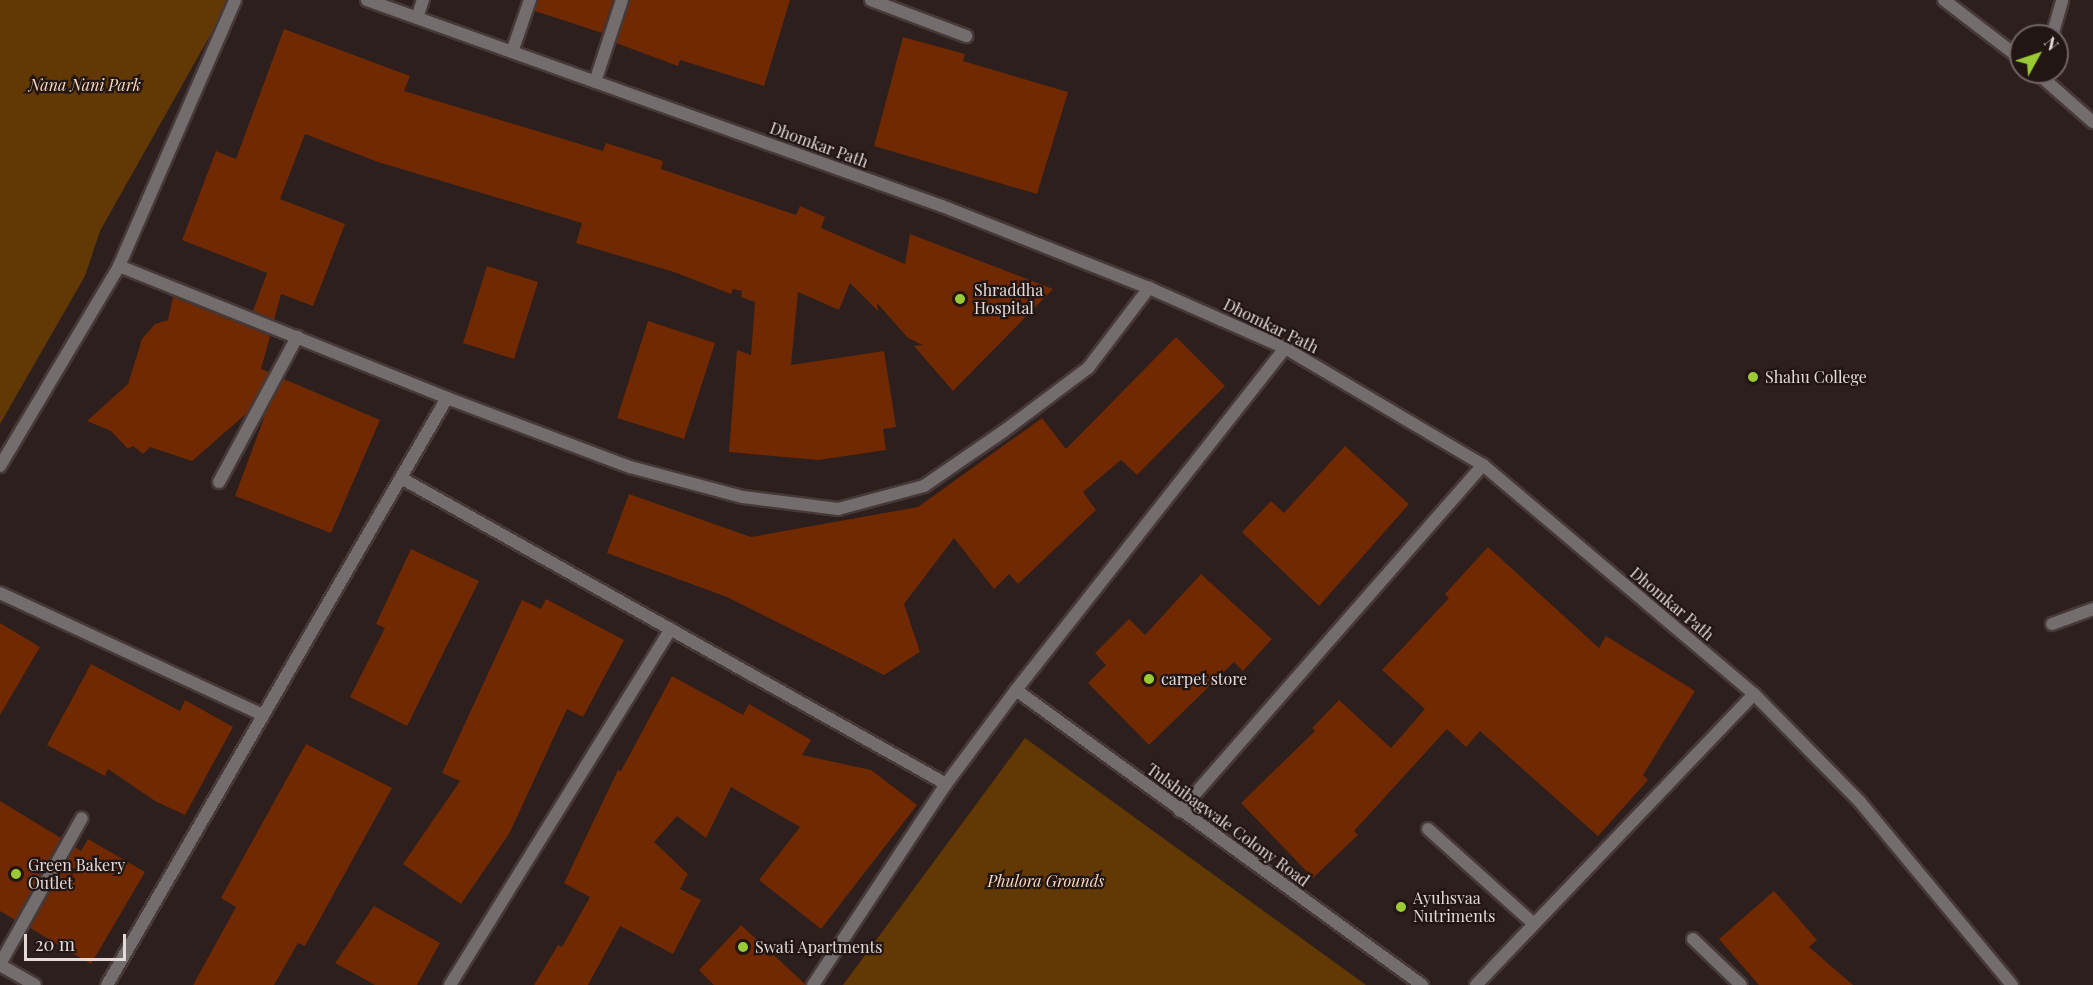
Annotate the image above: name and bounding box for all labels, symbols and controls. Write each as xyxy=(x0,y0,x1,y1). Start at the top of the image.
north arrow xyxy=(2009,24,2069,84)
text: N xyxy=(2040,32,2063,55)
park label: Nana Nani Park xyxy=(29,75,141,95)
street label: Dhomkar Path xyxy=(767,118,871,172)
place label: Shraddha Hospital xyxy=(974,280,1043,318)
marker: Shraddha Hospital xyxy=(951,290,969,308)
street label: Dhomkar Path xyxy=(1220,295,1322,357)
place label: Shahu College xyxy=(1765,367,1867,387)
marker: Shahu College xyxy=(1746,370,1760,384)
street label: Dhomkar Path xyxy=(1626,563,1718,645)
place label: carpet store xyxy=(1161,669,1247,689)
marker: carpet store xyxy=(1142,672,1156,686)
street label: Tulshibagwale Colony Road xyxy=(1143,759,1313,891)
place label: Green Bakery Outlet xyxy=(28,855,125,893)
marker: Green Bakery Outlet xyxy=(9,867,23,881)
park label: Phulora Grounds xyxy=(988,871,1104,891)
place label: Ayuhsvaa Nutriments xyxy=(1413,888,1495,926)
marker: Ayuhsvaa Nutriments xyxy=(1394,900,1408,914)
scale bar xyxy=(27,922,129,960)
text: 20 m xyxy=(35,932,75,956)
place label: Swati Apartments xyxy=(755,937,883,957)
marker: Swati Apartments xyxy=(736,940,750,954)

